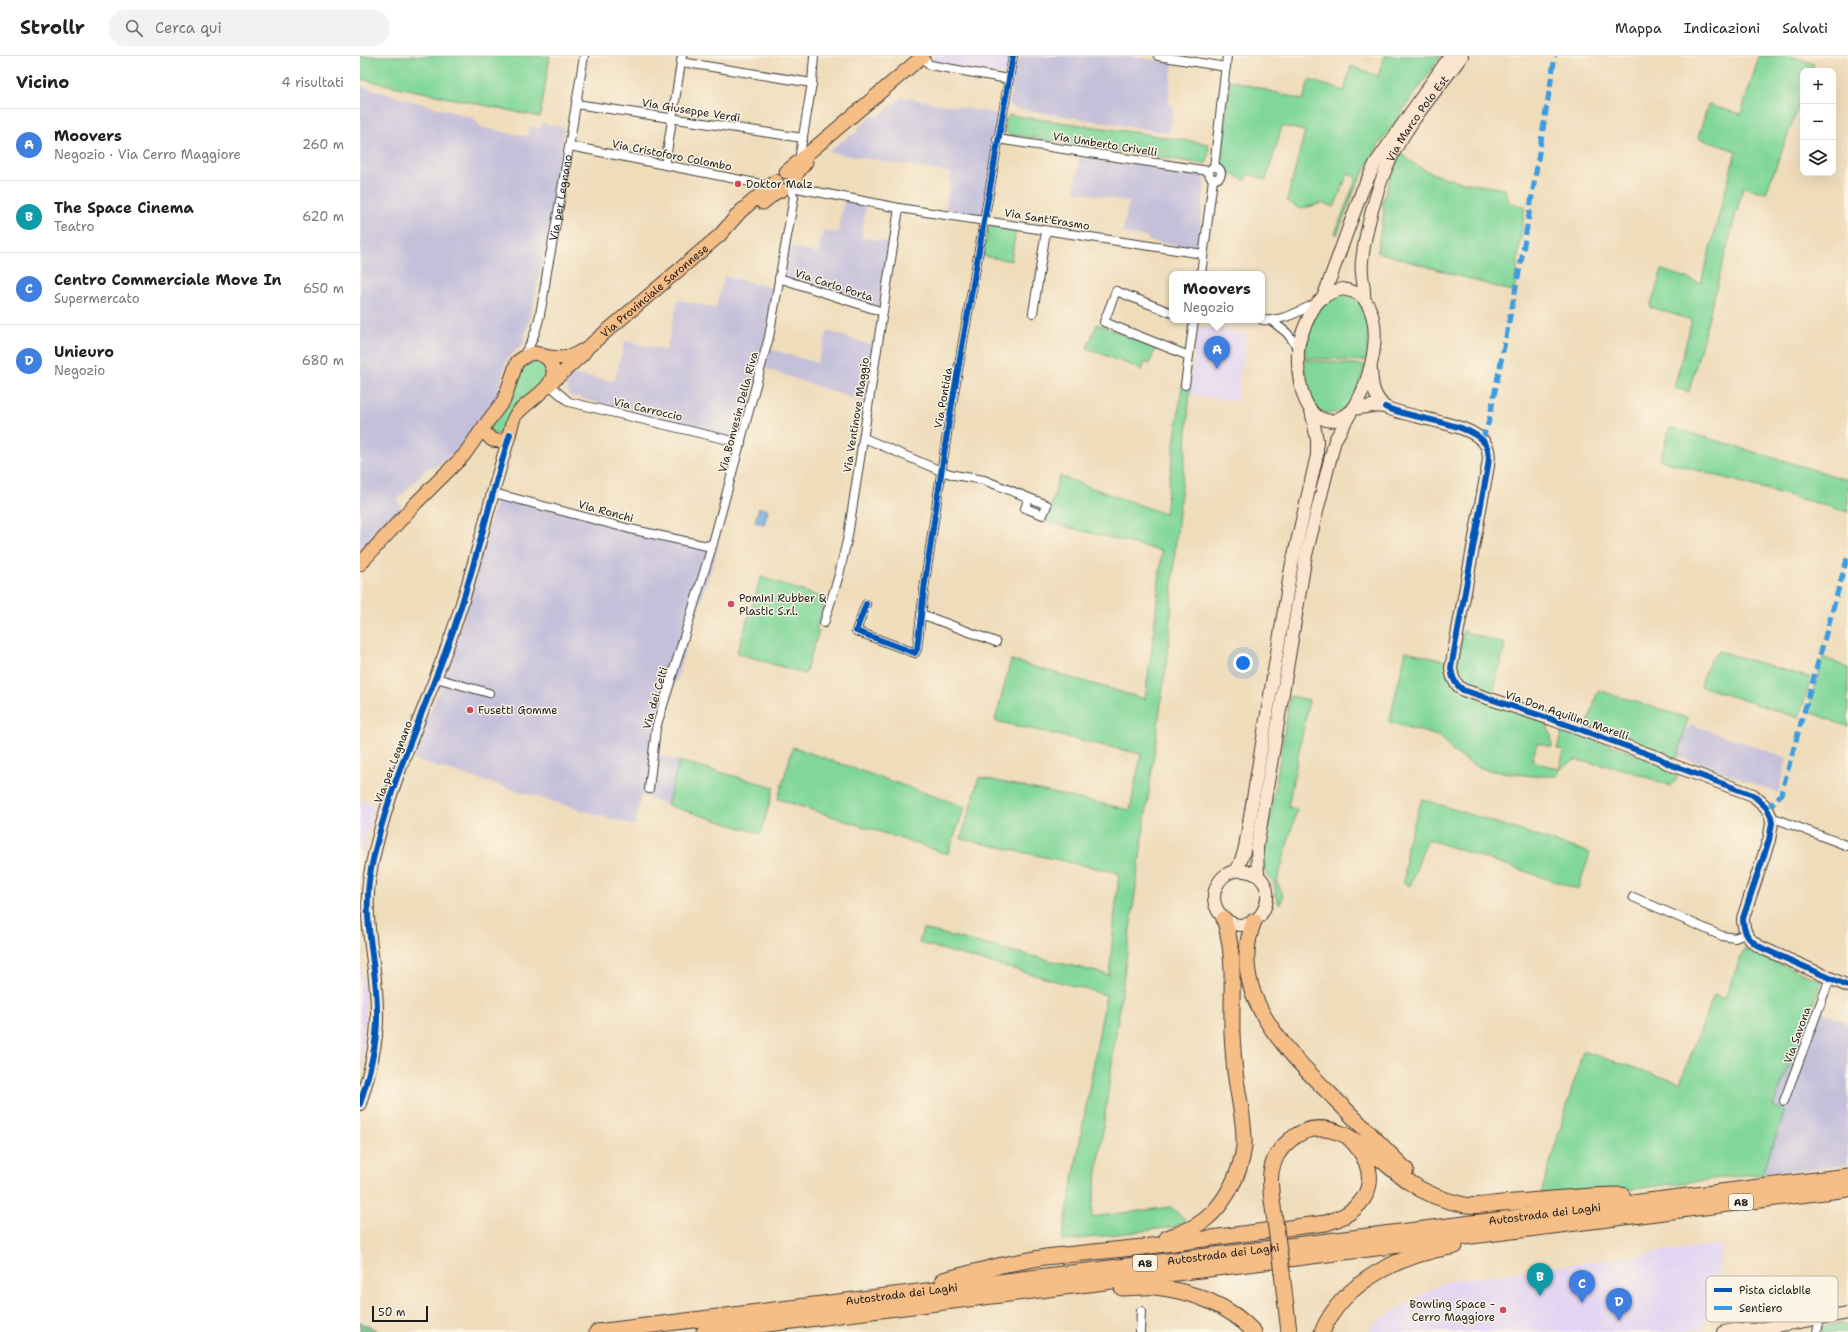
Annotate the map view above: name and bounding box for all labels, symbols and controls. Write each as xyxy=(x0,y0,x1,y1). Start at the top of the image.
search box xyxy=(109,10,389,46)
text: Strollr xyxy=(20,15,85,40)
icon: search xyxy=(123,17,145,39)
text: Cerca qui xyxy=(155,18,222,38)
text: Mappa xyxy=(1615,19,1662,37)
text: Indicazioni xyxy=(1684,19,1760,37)
text: Salvati xyxy=(1782,19,1828,37)
map controls xyxy=(1800,68,1836,176)
button: + xyxy=(1800,68,1836,104)
text: Vicino xyxy=(16,71,69,93)
street label: Via Marco Polo Est xyxy=(1383,72,1453,165)
text: 4 risultati xyxy=(281,74,344,91)
street label: Via Giuseppe Verdi xyxy=(641,95,741,126)
button: − xyxy=(1800,104,1836,140)
text: Moovers xyxy=(54,126,122,146)
street label: Via Umberto Crivelli xyxy=(1052,129,1158,160)
text: A xyxy=(24,136,34,153)
text: 260 m xyxy=(302,136,344,153)
street label: Via Cristoforo Colombo xyxy=(611,136,734,175)
button: layers xyxy=(1800,140,1836,176)
text: Negozio · Via Cerro Maggiore xyxy=(54,146,241,163)
street label: Via per Legnano xyxy=(546,153,576,242)
place label: Doktor Malz xyxy=(746,177,813,192)
marker: Doktor Malz xyxy=(733,179,743,189)
text: The Space Cinema xyxy=(54,198,194,218)
street label: Via Sant'Erasmo xyxy=(1003,205,1091,234)
text: B xyxy=(25,208,33,225)
text: 620 m xyxy=(302,208,344,225)
text: Teatro xyxy=(54,218,94,235)
street label: Via Provinciale Saronnese xyxy=(597,241,712,341)
street label: Via Carlo Porta xyxy=(793,266,875,305)
text: Centro Commerciale Move In xyxy=(54,270,282,290)
popup xyxy=(1169,271,1265,323)
text: Moovers xyxy=(1183,279,1251,299)
text: C xyxy=(25,280,33,297)
text: 650 m xyxy=(303,280,344,297)
text: Supermercato xyxy=(54,290,140,307)
text: Negozio xyxy=(1183,299,1234,316)
pin: A xyxy=(1204,336,1230,369)
text: Unieuro xyxy=(54,342,114,362)
street label: Via Bonvesin Della Riva xyxy=(715,350,762,474)
text: D xyxy=(24,352,34,369)
text: 680 m xyxy=(302,352,344,369)
street label: Via Ventinove Maggio xyxy=(840,356,873,474)
text: Negozio xyxy=(54,362,105,379)
street label: Via Pontida xyxy=(931,366,956,430)
street label: Via Carroccio xyxy=(612,394,684,425)
street label: Via Ronchi xyxy=(577,497,635,526)
place label: Pomini Rubber & Plastic S.r.l. xyxy=(739,591,826,619)
marker: Pomini Rubber & Plastic S.r.l. xyxy=(726,599,736,609)
your location xyxy=(1233,653,1253,673)
street label: Via dei Celti xyxy=(639,665,672,731)
street label: Via Don Aquilino Marelli xyxy=(1503,687,1631,744)
place label: Fusetti Gomme xyxy=(478,703,557,718)
marker: Fusetti Gomme xyxy=(465,705,475,715)
street label: Via per Legnano xyxy=(371,718,416,806)
street label: Via Savona xyxy=(1780,1005,1815,1066)
road number: A8 xyxy=(1729,1194,1753,1210)
street label: Autostrada dei Laghi xyxy=(1488,1200,1602,1229)
street label: Autostrada dei Laghi xyxy=(1166,1240,1280,1269)
road number: A8 xyxy=(1133,1255,1157,1271)
pin: B xyxy=(1527,1263,1553,1296)
pin: C xyxy=(1569,1270,1595,1303)
legend xyxy=(1706,1276,1838,1322)
street label: Autostrada dei Laghi xyxy=(845,1280,959,1309)
text: Pista ciclabile xyxy=(1739,1283,1811,1298)
pin: D xyxy=(1606,1288,1632,1321)
place label: Bowling Space - Cerro Maggiore xyxy=(1410,1297,1495,1325)
text: Sentiero xyxy=(1739,1301,1783,1316)
scale bar xyxy=(372,1304,428,1323)
text: 50 m xyxy=(378,1305,406,1320)
marker: Bowling Space - Cerro Maggiore xyxy=(1498,1305,1508,1315)

